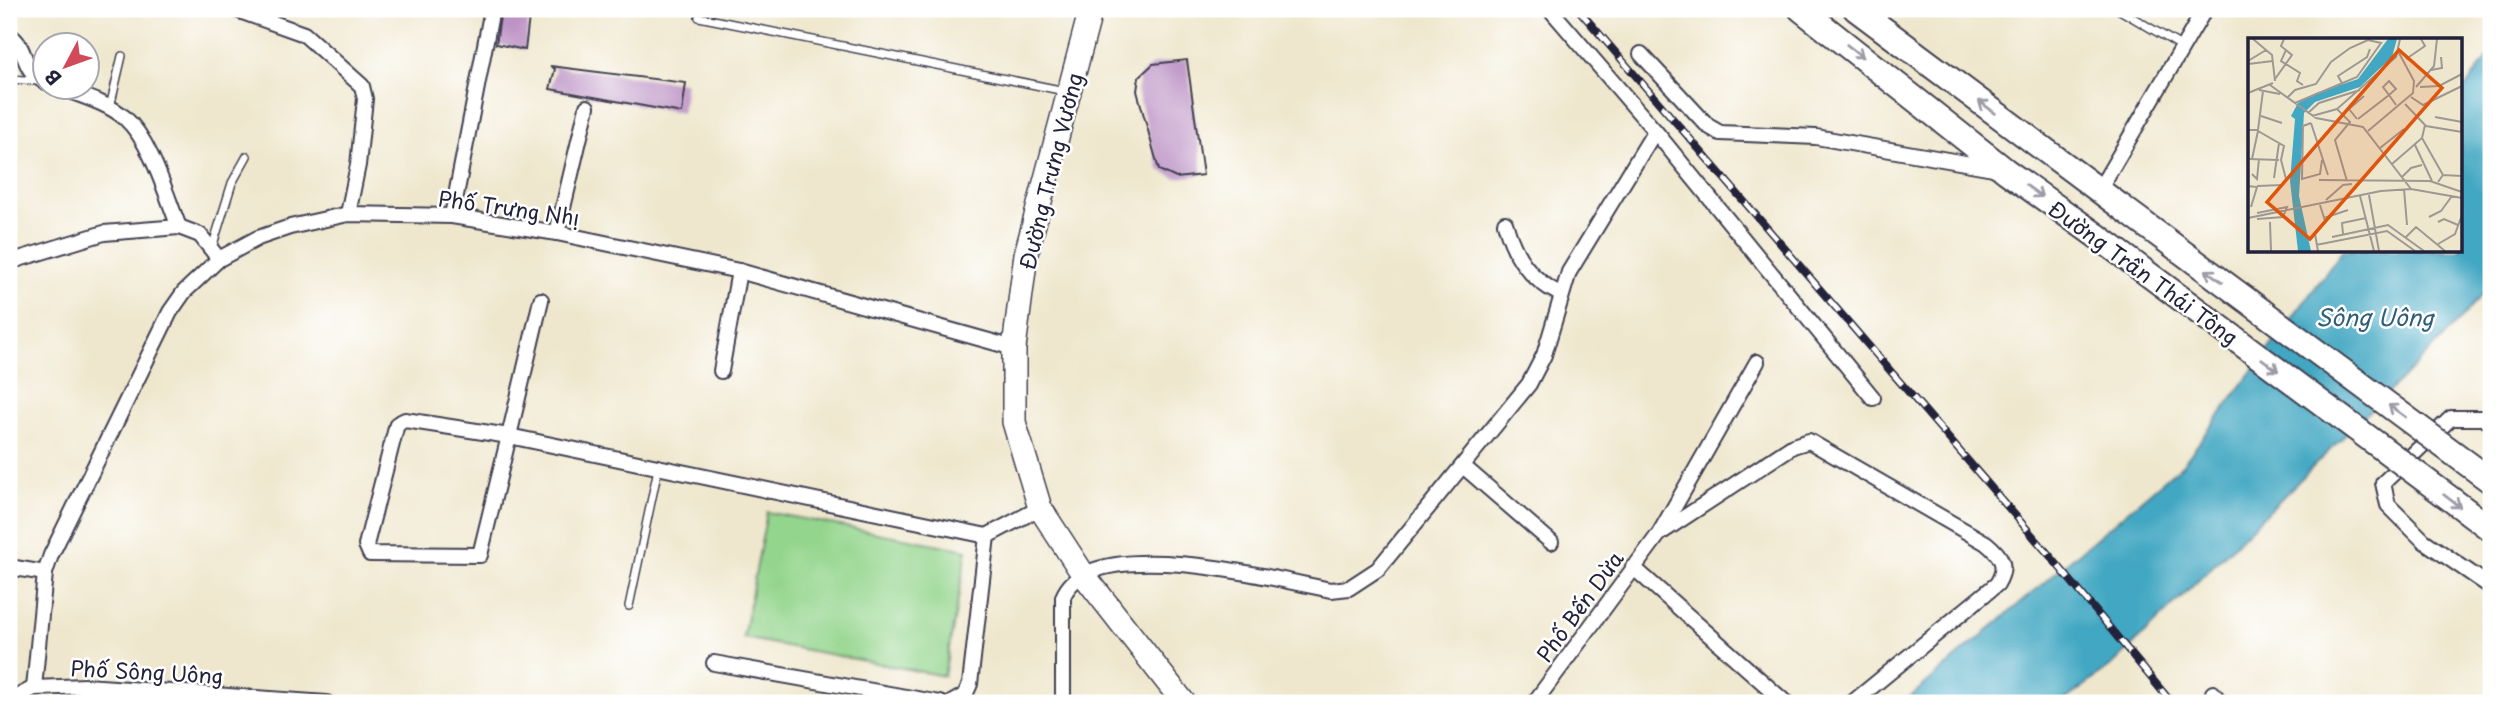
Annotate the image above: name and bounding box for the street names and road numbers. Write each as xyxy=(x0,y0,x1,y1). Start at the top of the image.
street label: Đường Trưng Vương xyxy=(1010,69,1090,273)
street label: Phố Trưng Nhị xyxy=(436,181,582,233)
street label: Đường Trần Thái Tông xyxy=(2042,192,2246,352)
street label: Phố Bến Dừa xyxy=(1528,544,1630,668)
street label: Phố Sông Uông xyxy=(70,651,224,691)

